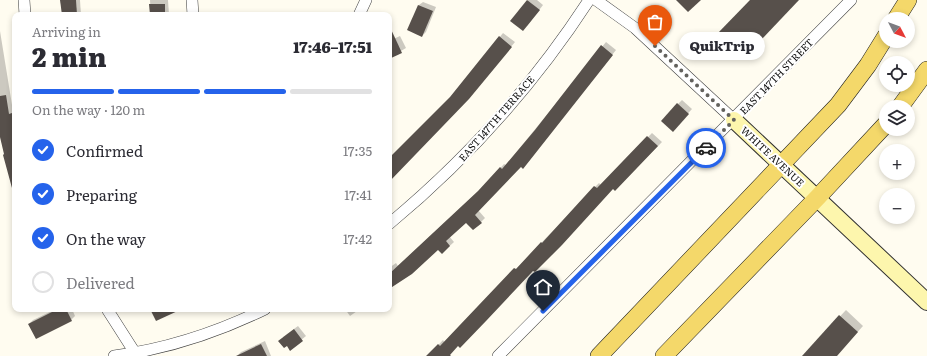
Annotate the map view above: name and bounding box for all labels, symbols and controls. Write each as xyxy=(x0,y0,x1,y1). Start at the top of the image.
pin xyxy=(638,5,672,46)
icon: bag xyxy=(644,11,666,33)
north arrow xyxy=(879,12,915,48)
map controls xyxy=(879,12,915,224)
text: Arriving in xyxy=(32,22,101,41)
callout: QuikTrip xyxy=(679,32,765,60)
text: 17:46–17:51 xyxy=(293,35,372,58)
street label: EAST 147TH STREET xyxy=(736,35,816,117)
text: 2 min xyxy=(32,36,107,75)
text: QuikTrip xyxy=(690,36,754,55)
button: locate xyxy=(879,56,915,92)
street label: EAST 147TH TERRACE xyxy=(454,72,538,164)
text: On the way · 120 m xyxy=(32,100,145,119)
button: layers xyxy=(879,100,915,136)
street label: WHITE AVENUE xyxy=(738,123,808,189)
courier xyxy=(686,128,726,168)
icon: car xyxy=(695,137,717,159)
icon: check xyxy=(32,139,54,161)
text: Confirmed xyxy=(66,139,143,162)
text: 17:35 xyxy=(343,141,372,160)
button: + xyxy=(879,144,915,180)
icon: check xyxy=(32,183,54,205)
text: Preparing xyxy=(66,183,137,206)
text: 17:41 xyxy=(344,185,372,204)
button: − xyxy=(879,188,915,224)
icon: check xyxy=(32,227,54,249)
text: On the way xyxy=(66,227,146,250)
text: 17:42 xyxy=(343,229,372,248)
pin xyxy=(526,270,560,311)
text: Delivered xyxy=(66,271,135,294)
icon: home xyxy=(532,276,554,298)

